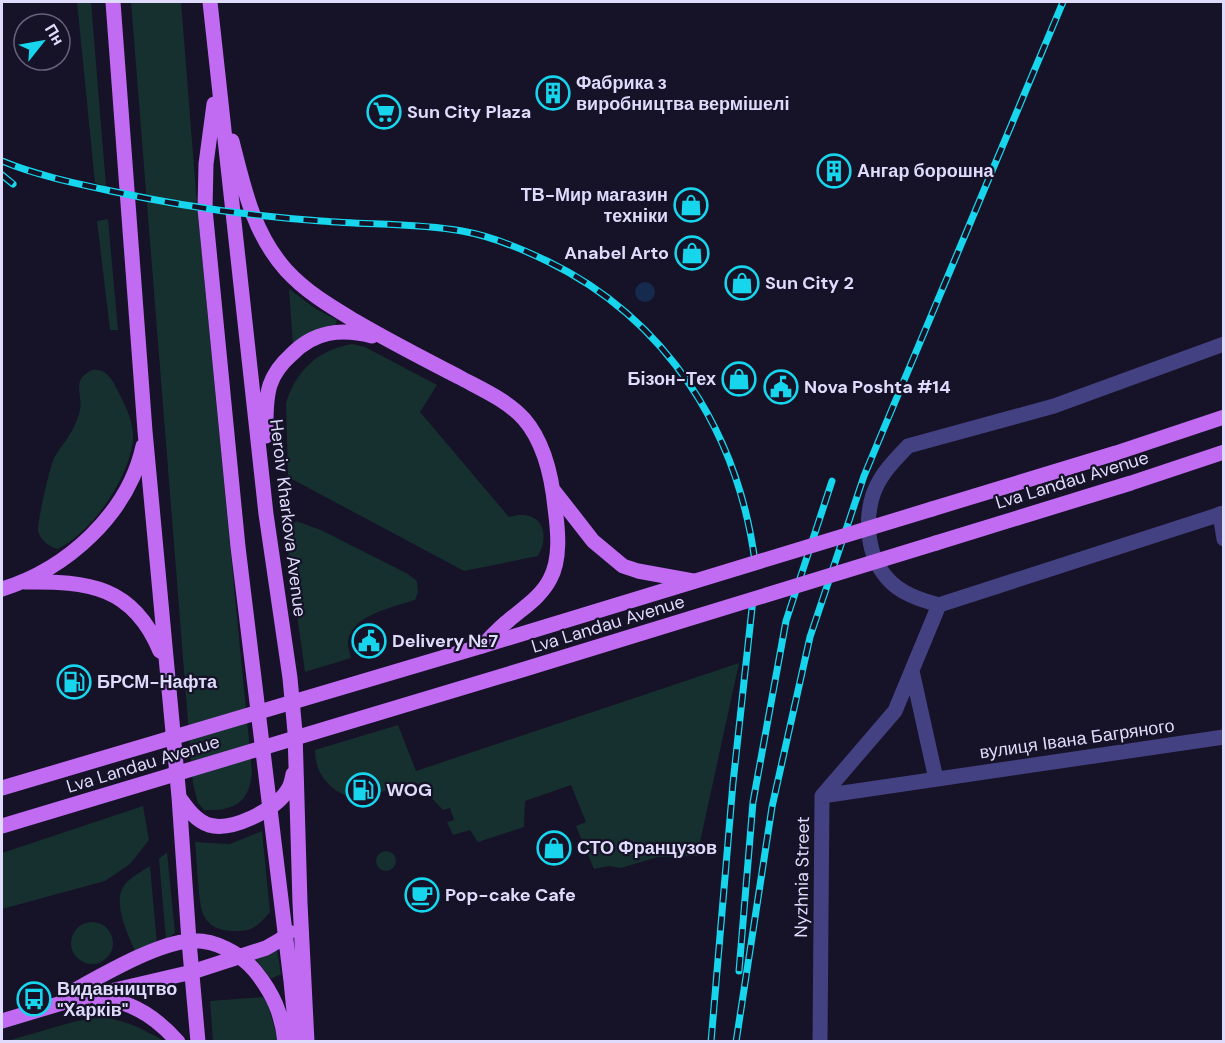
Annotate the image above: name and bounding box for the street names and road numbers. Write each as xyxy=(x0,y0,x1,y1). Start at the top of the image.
street label: Heroiv Kharkova Avenue xyxy=(264,418,312,618)
street label: Lva Landau Avenue xyxy=(993,445,1151,515)
street label: Lva Landau Avenue xyxy=(529,589,687,659)
street label: вулиця Івана Багряного xyxy=(978,713,1176,765)
street label: Lva Landau Avenue xyxy=(64,729,222,799)
street label: Nyzhnia Street xyxy=(789,816,815,938)

